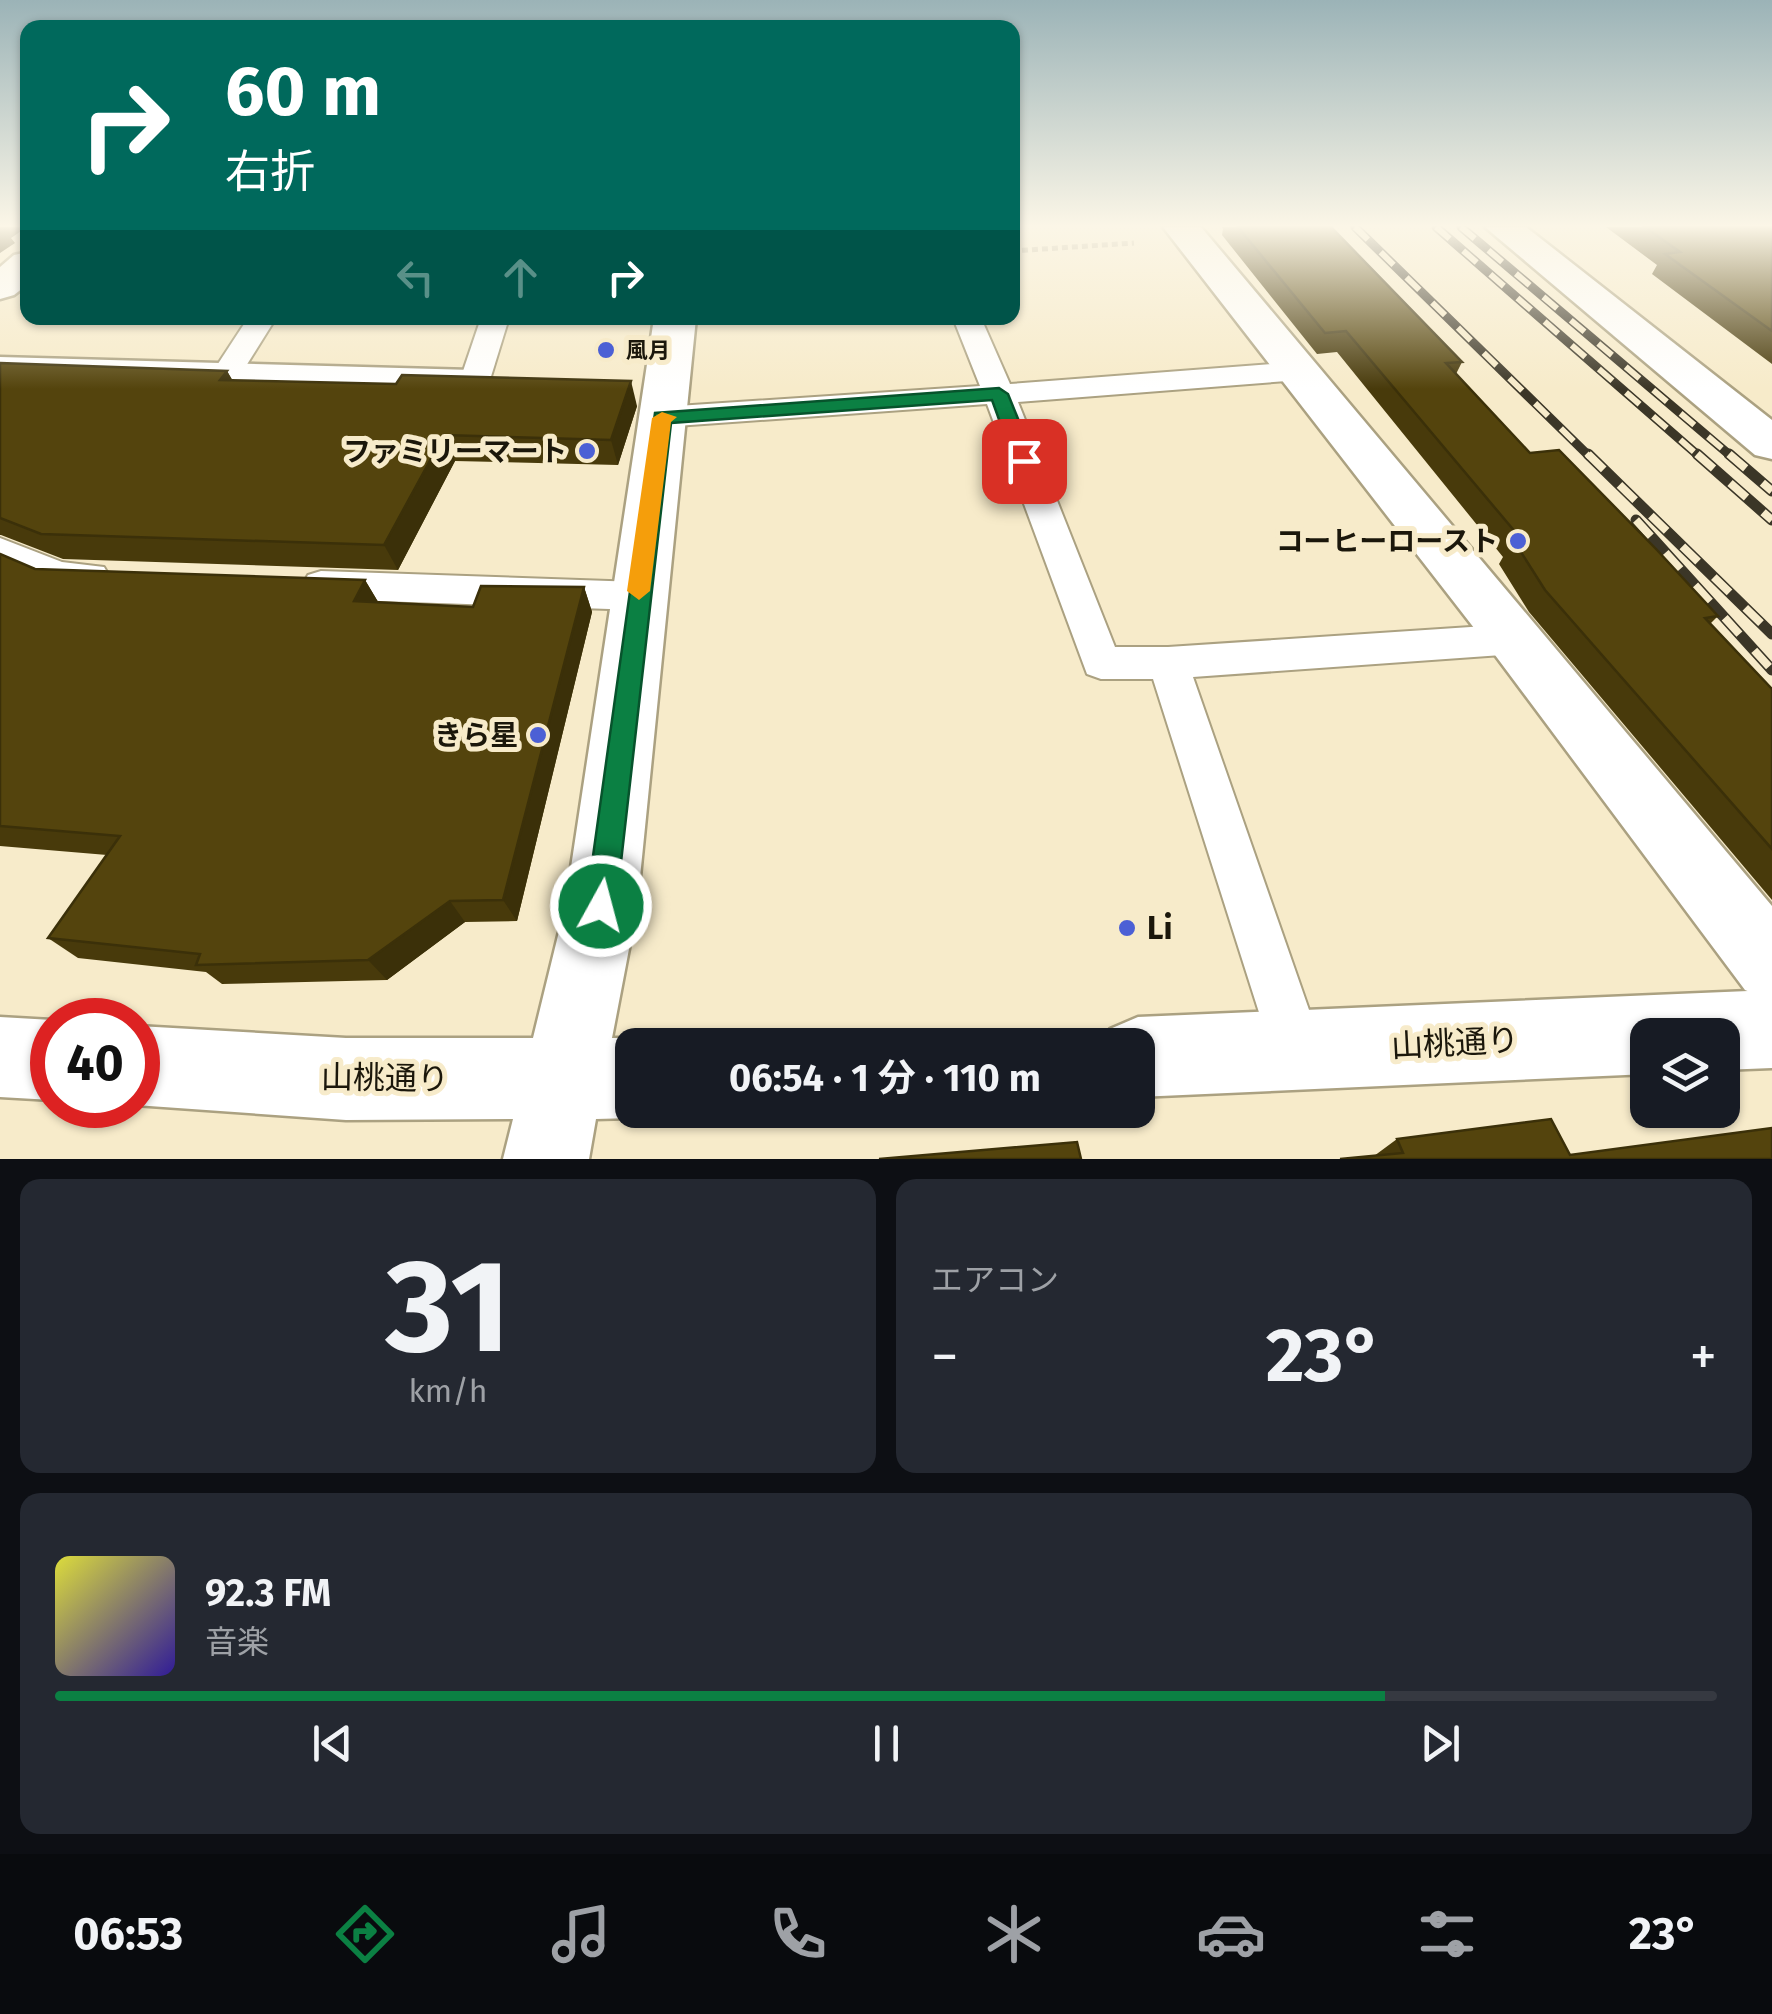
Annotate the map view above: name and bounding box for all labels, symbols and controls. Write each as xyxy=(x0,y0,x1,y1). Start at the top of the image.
text: 60 m xyxy=(225,50,381,134)
icon: right xyxy=(60,60,190,190)
text: 右折 xyxy=(225,145,315,199)
icon: left xyxy=(388,250,443,305)
icon: ahead xyxy=(493,250,548,305)
icon: right xyxy=(598,250,653,305)
place label: 風月 xyxy=(626,337,670,364)
marker: 風月 xyxy=(595,339,617,361)
pin xyxy=(982,419,1067,504)
icon: arrive xyxy=(997,434,1052,489)
place label: ファミリーマート xyxy=(343,435,567,468)
marker: ファミリーマート xyxy=(576,440,598,462)
place label: コーヒーロースト xyxy=(1275,525,1498,558)
marker: コーヒーロースト xyxy=(1507,530,1529,552)
place label: きら星 xyxy=(434,719,518,752)
marker: きら星 xyxy=(527,724,549,746)
position arrow xyxy=(549,854,653,958)
place label: Li xyxy=(1147,909,1172,947)
marker: Li xyxy=(1116,917,1138,939)
speed limit sign: 40 xyxy=(30,998,160,1128)
map controls xyxy=(1630,1018,1740,1128)
button: layers xyxy=(1630,1018,1740,1128)
street label: 山桃通り xyxy=(1390,1021,1520,1065)
text: 06:54 · 1 分 · 110 m xyxy=(729,1055,1041,1101)
street label: 山桃通り xyxy=(321,1058,449,1098)
text: 31 xyxy=(385,1229,511,1385)
text: エアコン xyxy=(931,1261,1059,1299)
text: 23° xyxy=(1266,1311,1382,1401)
text: − xyxy=(931,1324,959,1390)
text: + xyxy=(1690,1324,1717,1390)
text: km/h xyxy=(408,1372,488,1410)
text: 92.3 FM xyxy=(205,1570,331,1616)
text: 音楽 xyxy=(205,1623,269,1661)
icon: previous xyxy=(305,1716,360,1771)
icon: pause xyxy=(859,1716,914,1771)
icon: next xyxy=(1413,1716,1468,1771)
icon: directions xyxy=(330,1899,400,1969)
icon: music xyxy=(546,1899,616,1969)
icon: phone xyxy=(763,1899,833,1969)
icon: climate xyxy=(979,1899,1049,1969)
icon: car xyxy=(1196,1899,1266,1969)
icon: filters xyxy=(1412,1899,1482,1969)
text: 06:53 xyxy=(73,1907,183,1961)
text: 23° xyxy=(1629,1907,1699,1961)

